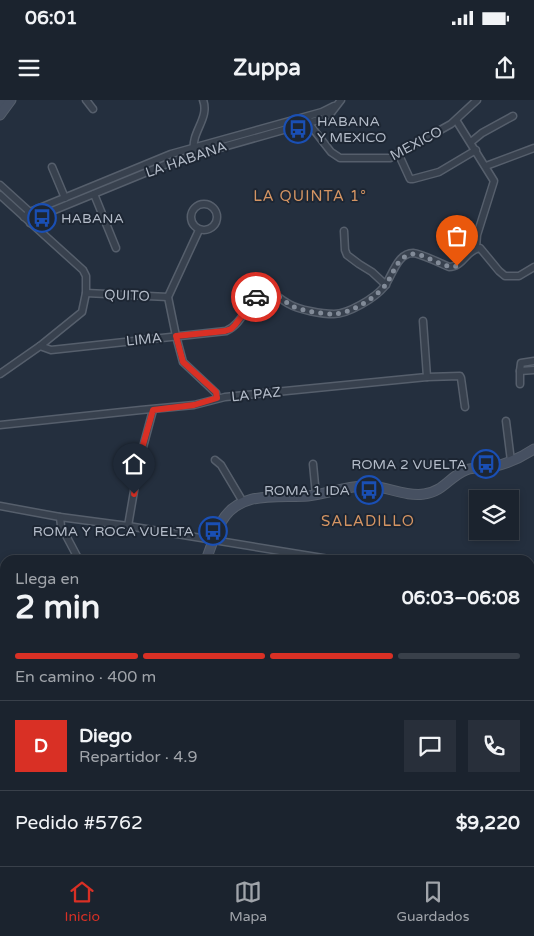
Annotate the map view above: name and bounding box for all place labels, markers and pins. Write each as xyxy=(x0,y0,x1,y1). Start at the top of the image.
place label: HABANA Y MEXICO xyxy=(317,113,386,146)
bus stop icon: HABANA Y MEXICO xyxy=(283,114,313,144)
bus stop icon: HABANA xyxy=(27,203,57,233)
place label: HABANA xyxy=(61,210,124,227)
pin xyxy=(436,215,478,266)
pin xyxy=(113,443,155,494)
bus stop icon: ROMA 2 VUELTA xyxy=(471,449,501,479)
place label: ROMA 2 VUELTA xyxy=(351,456,467,473)
bus stop icon: ROMA 1 IDA xyxy=(354,475,384,505)
place label: ROMA 1 IDA xyxy=(264,482,350,499)
bus stop icon: ROMA Y ROCA VUELTA xyxy=(198,516,228,546)
place label: ROMA Y ROCA VUELTA xyxy=(33,523,194,540)

